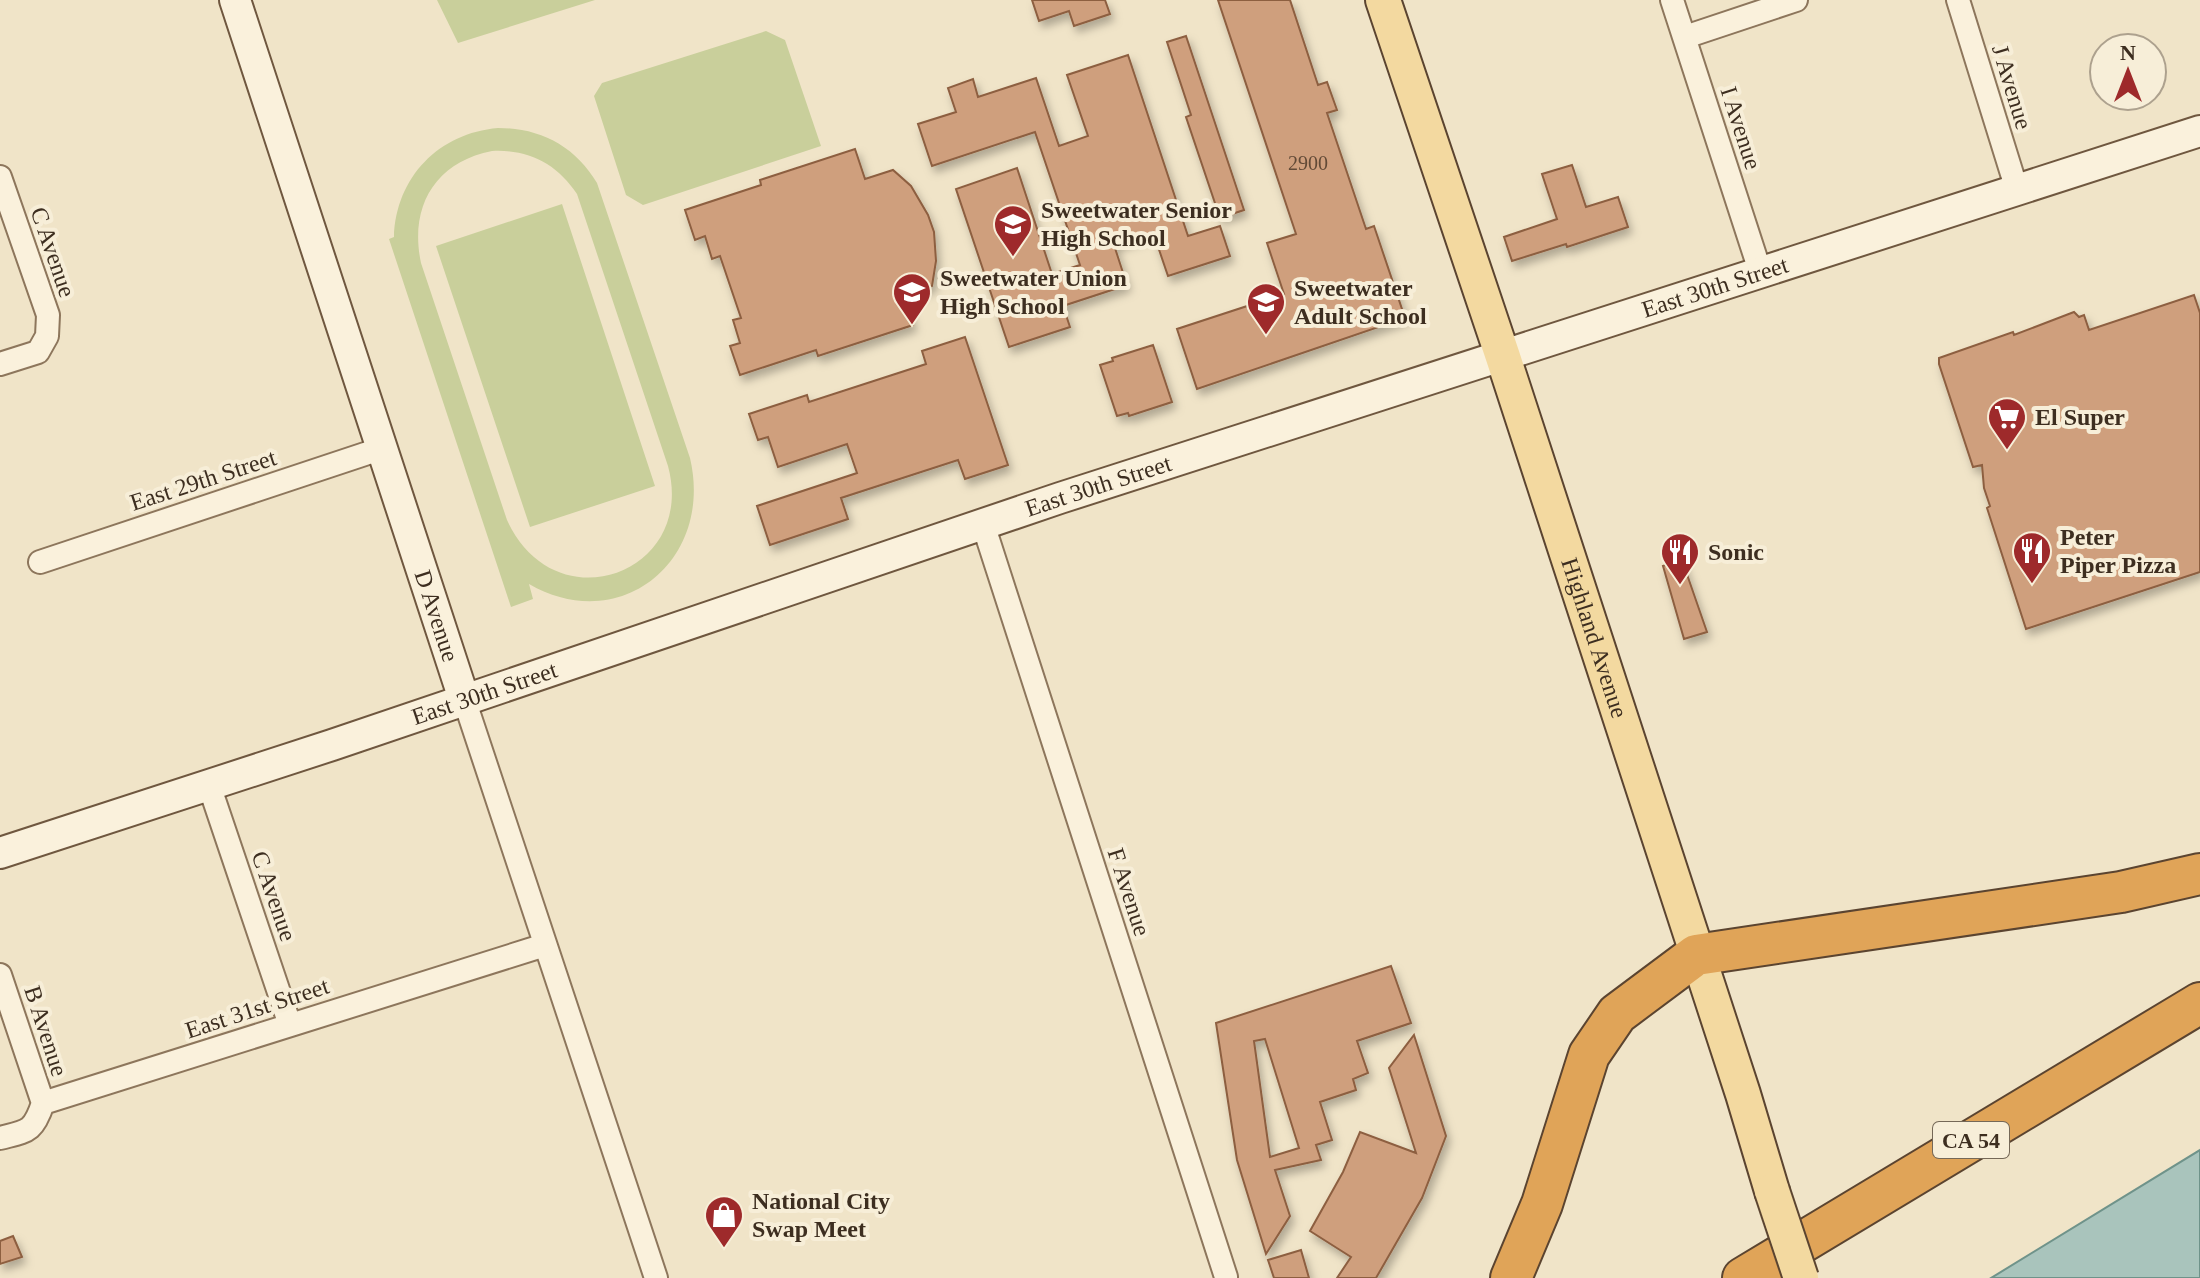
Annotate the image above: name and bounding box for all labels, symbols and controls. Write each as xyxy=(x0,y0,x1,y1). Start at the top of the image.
north arrow xyxy=(2088,32,2168,112)
text: N xyxy=(2120,40,2136,65)
street label: J Avenue xyxy=(1987,42,2037,132)
street label: I Avenue xyxy=(1715,83,1767,173)
house number: 2900 xyxy=(1288,152,1328,174)
place label: Sweetwater Senior High School xyxy=(1041,197,1232,251)
school or university icon: Sweetwater Senior High School xyxy=(992,203,1034,258)
street label: C Avenue xyxy=(25,204,81,300)
street label: East 30th Street xyxy=(1639,251,1792,323)
place label: Sweetwater Union High School xyxy=(940,265,1127,319)
school or university icon: Sweetwater Union High School xyxy=(891,271,933,326)
place label: Sweetwater Adult School xyxy=(1294,275,1427,329)
school or university icon: Sweetwater Adult School xyxy=(1245,281,1287,336)
supermarket icon: El Super xyxy=(1986,396,2028,451)
place label: El Super xyxy=(2035,404,2125,430)
street label: East 29th Street xyxy=(127,444,280,516)
street label: East 30th Street xyxy=(1022,450,1175,522)
place label: Peter Piper Pizza xyxy=(2060,524,2176,578)
restaurant icon: Peter Piper Pizza xyxy=(2011,530,2053,585)
restaurant icon: Sonic xyxy=(1659,531,1701,586)
place label: Sonic xyxy=(1708,539,1764,565)
street label: Highland Avenue xyxy=(1556,554,1633,721)
street label: D Avenue xyxy=(410,567,464,665)
street label: East 30th Street xyxy=(408,656,561,730)
street label: F Avenue xyxy=(1103,845,1155,939)
street label: C Avenue xyxy=(246,848,302,944)
street label: East 31st Street xyxy=(182,972,332,1043)
street label: B Avenue xyxy=(19,982,73,1080)
road number: CA 54 xyxy=(1933,1122,2009,1158)
place label: National City Swap Meet xyxy=(752,1188,890,1242)
shop icon: National City Swap Meet xyxy=(703,1194,745,1249)

